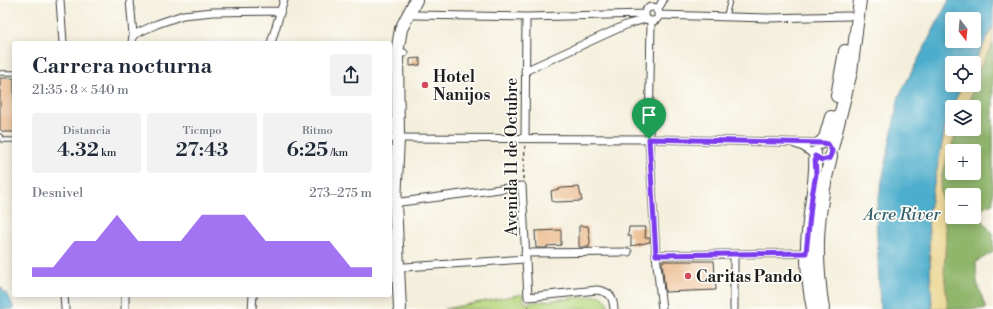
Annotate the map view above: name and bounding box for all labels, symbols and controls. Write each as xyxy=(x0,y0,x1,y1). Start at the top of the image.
north arrow xyxy=(945,12,981,48)
map controls xyxy=(945,12,981,224)
text: Carrera nocturna xyxy=(32,53,212,80)
button: share xyxy=(330,54,372,96)
button: locate xyxy=(945,56,981,92)
place label: Hotel Nanijos xyxy=(433,67,490,105)
street label: Avenida 11 de Octubre xyxy=(502,78,522,237)
marker: Hotel Nanijos xyxy=(420,80,430,90)
text: 21:35 · 8 × 540 m xyxy=(32,82,129,98)
pin xyxy=(632,98,666,139)
button: layers xyxy=(945,100,981,136)
icon: arrive xyxy=(638,104,660,126)
text: Distancia xyxy=(63,124,111,138)
text: Tiempo xyxy=(183,124,221,138)
text: Ritmo xyxy=(302,124,333,138)
text: 4.32 xyxy=(57,138,99,163)
text: 27:43 xyxy=(175,138,229,163)
text: 6:25 xyxy=(287,138,328,163)
button: + xyxy=(945,144,981,180)
text: km xyxy=(99,146,116,160)
text: /km xyxy=(328,146,348,160)
text: Desnivel xyxy=(32,185,83,201)
text: 273–275 m xyxy=(309,185,372,201)
button: − xyxy=(945,188,981,224)
water label: Acre River xyxy=(862,204,941,226)
place label: Caritas Pando xyxy=(696,267,802,287)
marker: Caritas Pando xyxy=(683,271,693,281)

